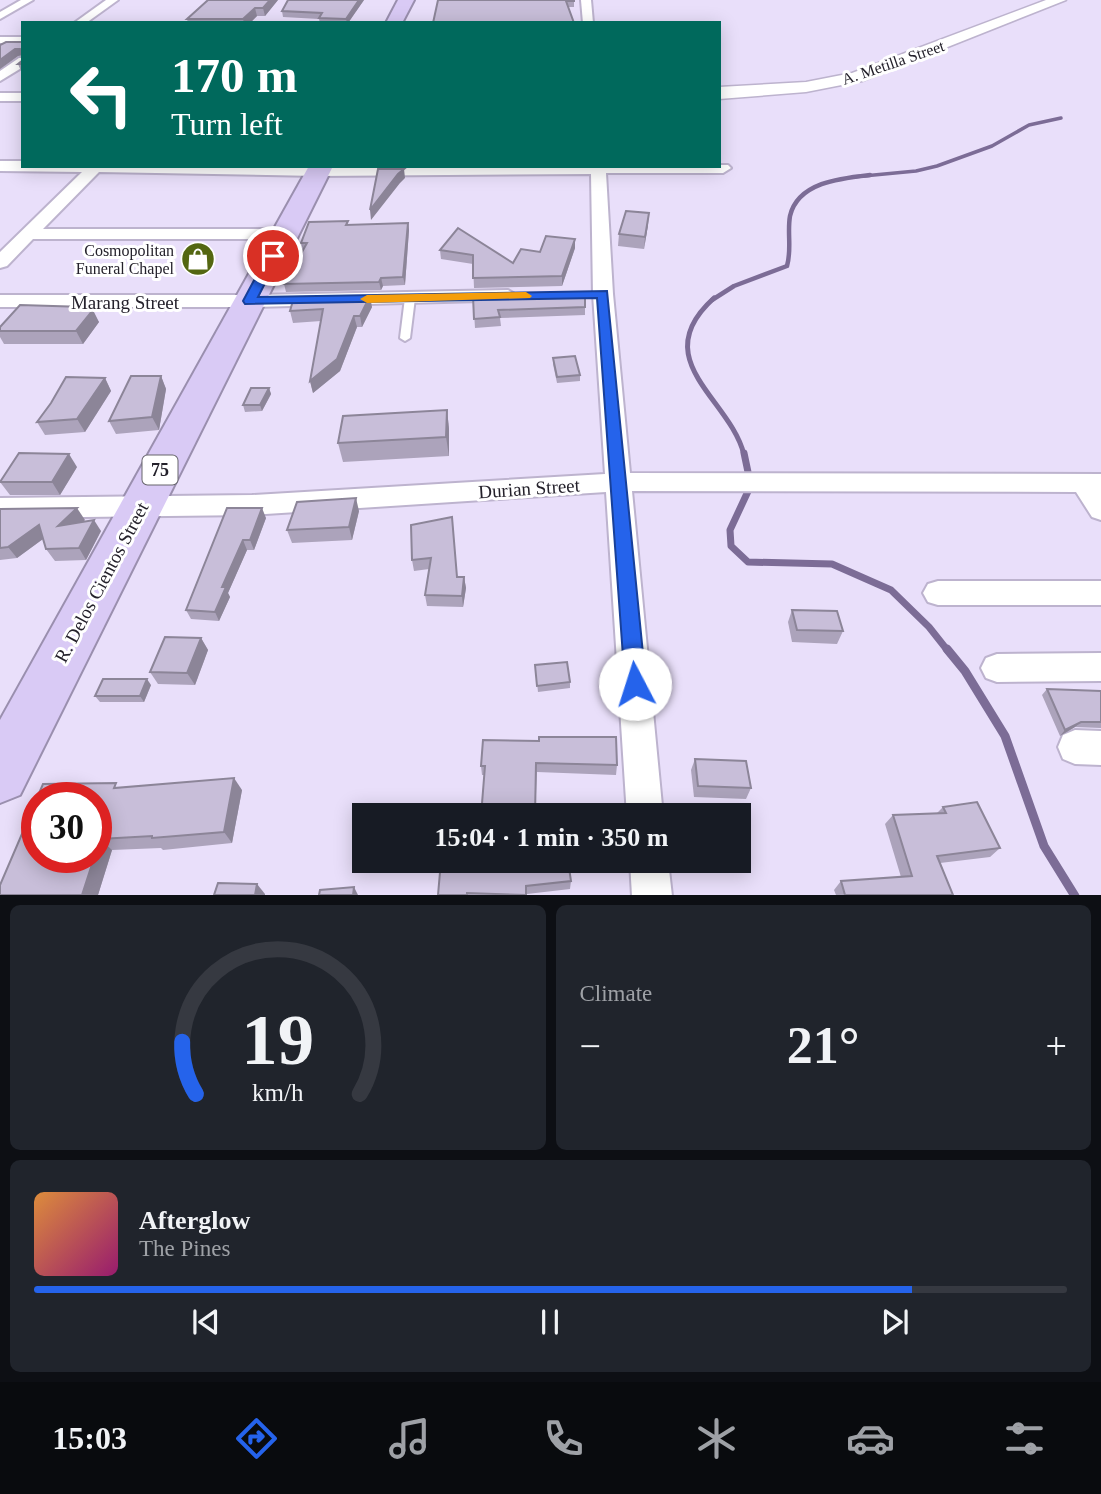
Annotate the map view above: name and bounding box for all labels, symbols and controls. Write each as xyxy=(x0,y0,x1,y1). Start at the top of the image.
street label: A. Metilla Street xyxy=(840,37,947,88)
text: 170 m xyxy=(171,48,298,103)
icon: left xyxy=(56,49,147,140)
text: Turn left xyxy=(171,106,283,142)
pin xyxy=(243,226,303,286)
icon: arrive xyxy=(254,237,292,275)
shop icon: Cosmopolitan Funeral Chapel xyxy=(179,240,217,278)
place label: Cosmopolitan Funeral Chapel xyxy=(76,242,175,278)
street label: Marang Street xyxy=(71,292,180,313)
road number: 75 xyxy=(142,456,178,484)
street label: Durian Street xyxy=(478,474,581,503)
street label: R. Delos Cientos Street xyxy=(50,498,153,666)
position arrow xyxy=(598,647,672,721)
speed limit sign: 30 xyxy=(21,782,112,873)
text: 15:04 · 1 min · 350 m xyxy=(435,823,669,852)
text: Climate xyxy=(580,981,652,1006)
text: 19 xyxy=(241,999,314,1080)
text: 21° xyxy=(787,1017,860,1074)
text: − xyxy=(580,1025,601,1067)
text: + xyxy=(1046,1025,1067,1067)
text: km/h xyxy=(252,1078,304,1105)
text: Afterglow xyxy=(139,1206,250,1235)
text: The Pines xyxy=(139,1236,230,1261)
icon: previous xyxy=(187,1303,225,1341)
icon: pause xyxy=(531,1303,569,1341)
icon: next xyxy=(876,1303,914,1341)
icon: directions xyxy=(232,1414,281,1463)
icon: music xyxy=(385,1414,434,1463)
icon: phone xyxy=(539,1414,588,1463)
icon: climate xyxy=(692,1414,741,1463)
icon: car xyxy=(846,1414,895,1463)
icon: filters xyxy=(1000,1414,1049,1463)
text: 15:03 xyxy=(52,1420,127,1456)

